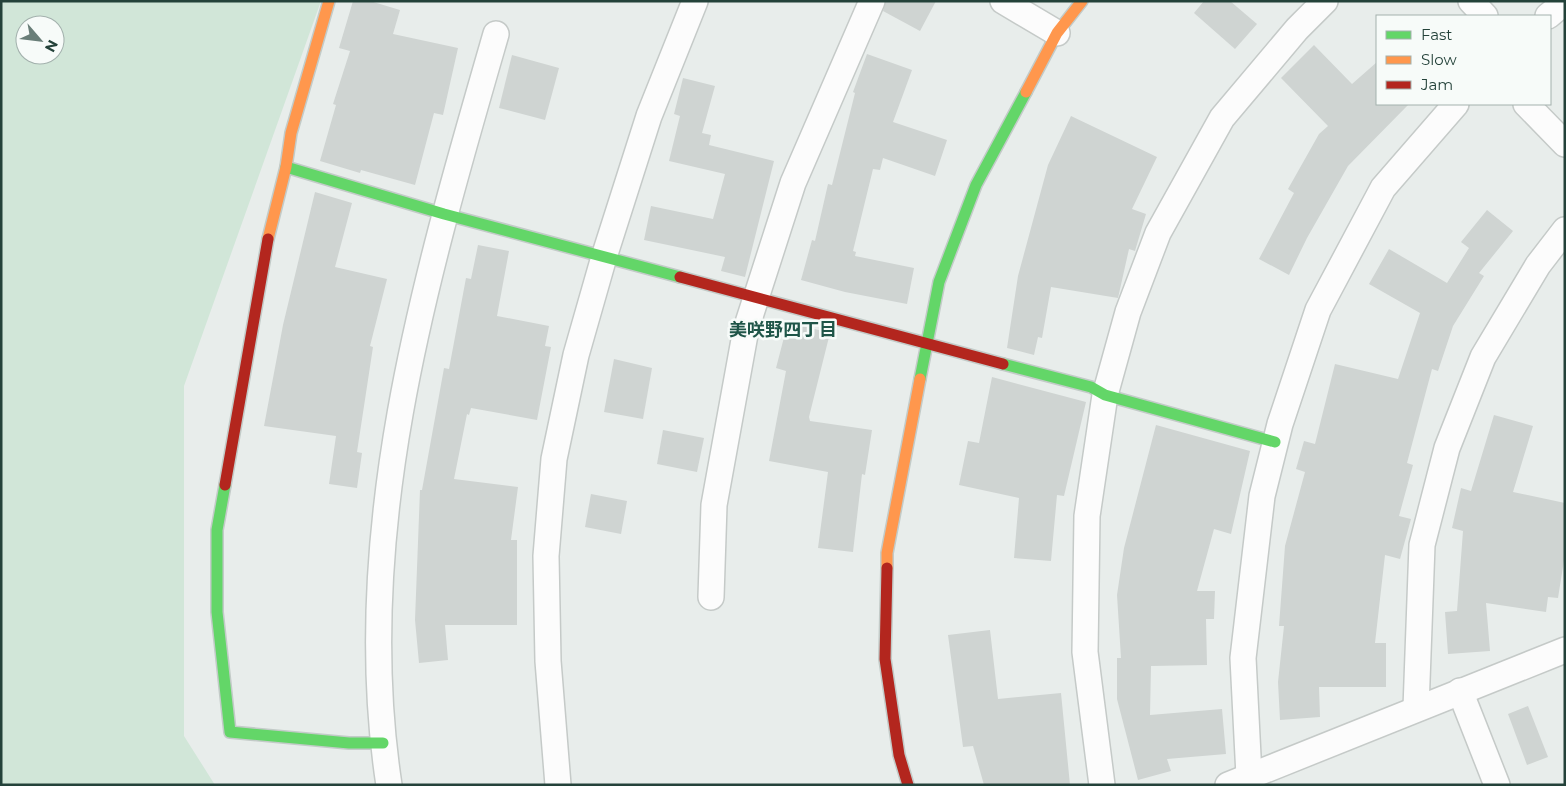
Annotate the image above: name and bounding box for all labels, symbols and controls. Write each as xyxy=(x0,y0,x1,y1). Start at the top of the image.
north arrow xyxy=(15,15,65,65)
legend xyxy=(1376,15,1551,105)
text: Fast xyxy=(1421,25,1452,44)
text: N xyxy=(41,37,62,55)
text: Slow xyxy=(1421,50,1457,69)
text: Jam xyxy=(1420,75,1453,94)
district label: 美咲野四丁目 xyxy=(729,319,837,341)

